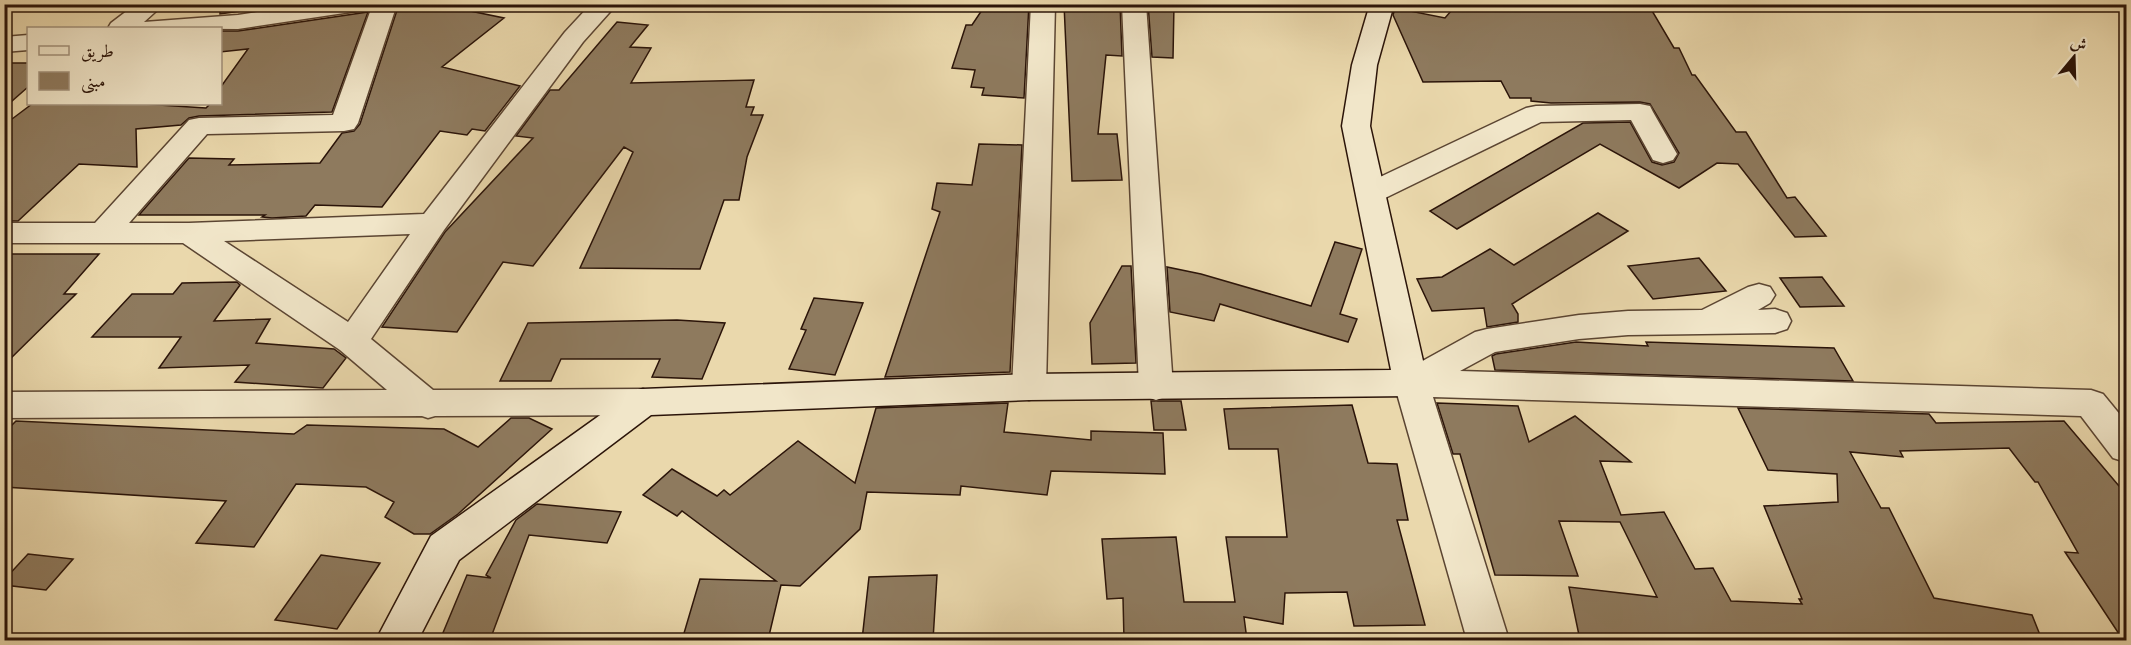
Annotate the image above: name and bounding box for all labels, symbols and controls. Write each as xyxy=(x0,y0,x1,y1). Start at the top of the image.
legend xyxy=(27,27,222,105)
north arrow xyxy=(2044,27,2104,87)
text: ش xyxy=(2068,32,2089,55)
text: طريق xyxy=(81,41,114,63)
text: مبنى xyxy=(81,71,106,94)

